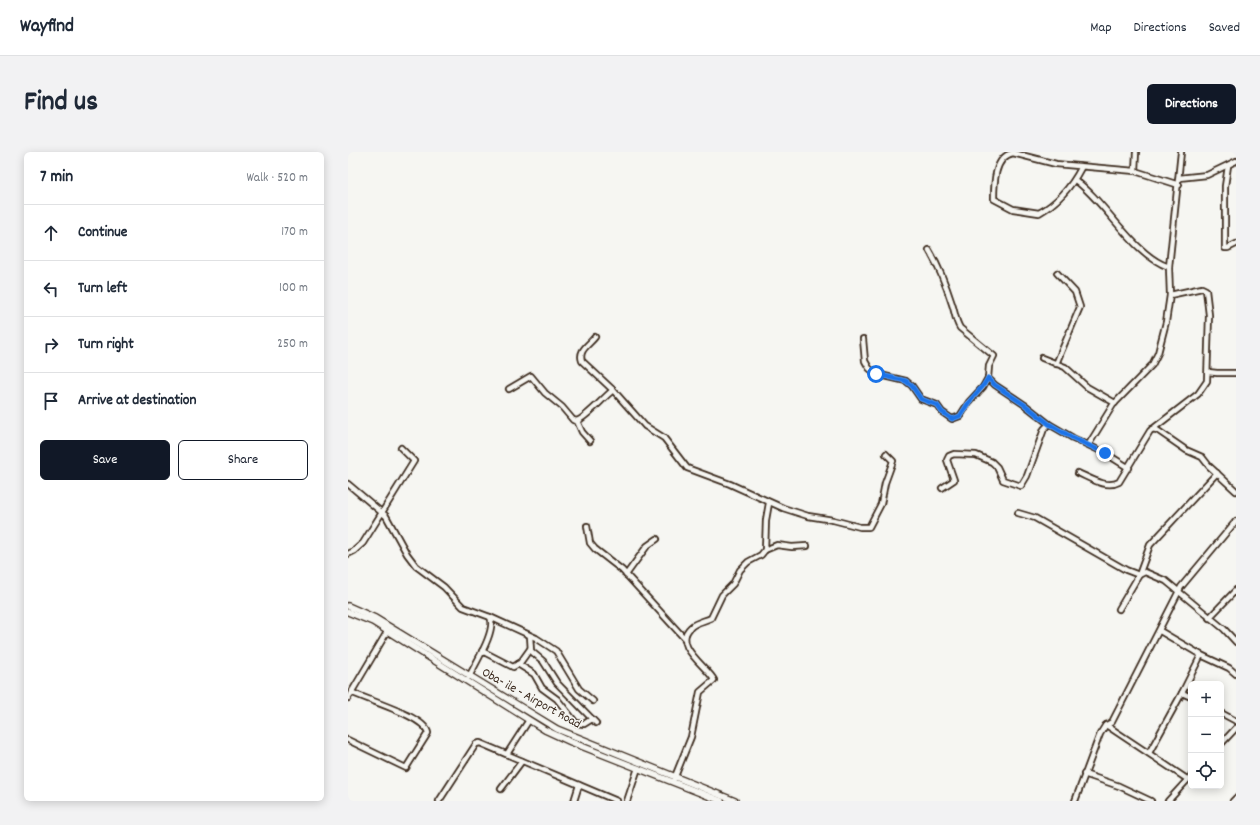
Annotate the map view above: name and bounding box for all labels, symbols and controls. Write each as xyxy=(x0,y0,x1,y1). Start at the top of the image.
text: Wayfind xyxy=(20,14,74,41)
text: Map xyxy=(1090,18,1112,38)
text: Directions xyxy=(1134,18,1187,38)
text: Saved xyxy=(1209,18,1240,38)
text: Find us xyxy=(24,84,98,124)
button: Directions xyxy=(1147,84,1236,124)
text: 7 min xyxy=(40,166,73,190)
text: Walk · 520 m xyxy=(246,169,308,188)
icon: ahead xyxy=(40,222,62,244)
text: Continue xyxy=(78,222,127,244)
text: 170 m xyxy=(281,223,308,242)
icon: left xyxy=(40,278,62,300)
text: Turn left xyxy=(78,278,127,300)
text: 100 m xyxy=(279,279,308,298)
icon: right xyxy=(40,334,62,356)
text: Turn right xyxy=(78,334,134,356)
text: 250 m xyxy=(277,335,308,354)
route start xyxy=(867,365,885,383)
icon: arrive xyxy=(40,390,62,412)
text: Arrive at destination xyxy=(78,390,196,412)
button: Save xyxy=(40,440,170,480)
button: Share xyxy=(178,440,308,480)
route end xyxy=(1096,444,1114,462)
street label: Oba- ile - Airport Road xyxy=(478,664,584,734)
map controls xyxy=(1188,681,1224,789)
button: + xyxy=(1188,681,1224,717)
button: − xyxy=(1188,717,1224,753)
button: locate xyxy=(1188,753,1224,789)

